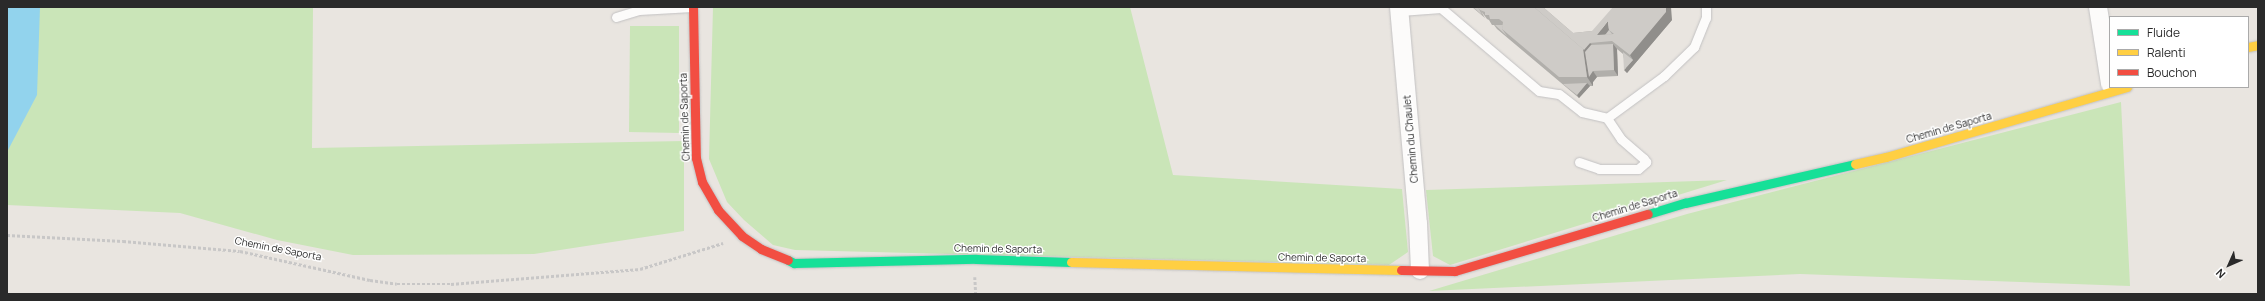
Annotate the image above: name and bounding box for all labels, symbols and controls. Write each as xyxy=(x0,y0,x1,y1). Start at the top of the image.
legend xyxy=(2109,16,2249,88)
text: Fluide xyxy=(2147,24,2180,41)
text: Ralenti xyxy=(2147,44,2186,61)
text: Bouchon xyxy=(2147,64,2197,81)
street label: Chemin de Saporta xyxy=(677,73,693,161)
street label: Chemin du Chaulet xyxy=(1401,95,1421,183)
street label: Chemin de Saporta xyxy=(1905,110,1993,146)
street label: Chemin de Saporta xyxy=(1591,187,1679,225)
street label: Chemin de Saporta xyxy=(234,235,322,263)
street label: Chemin de Saporta xyxy=(954,242,1042,256)
north arrow xyxy=(2209,245,2249,285)
street label: Chemin de Saporta xyxy=(1278,251,1366,265)
text: N xyxy=(2212,266,2228,282)

